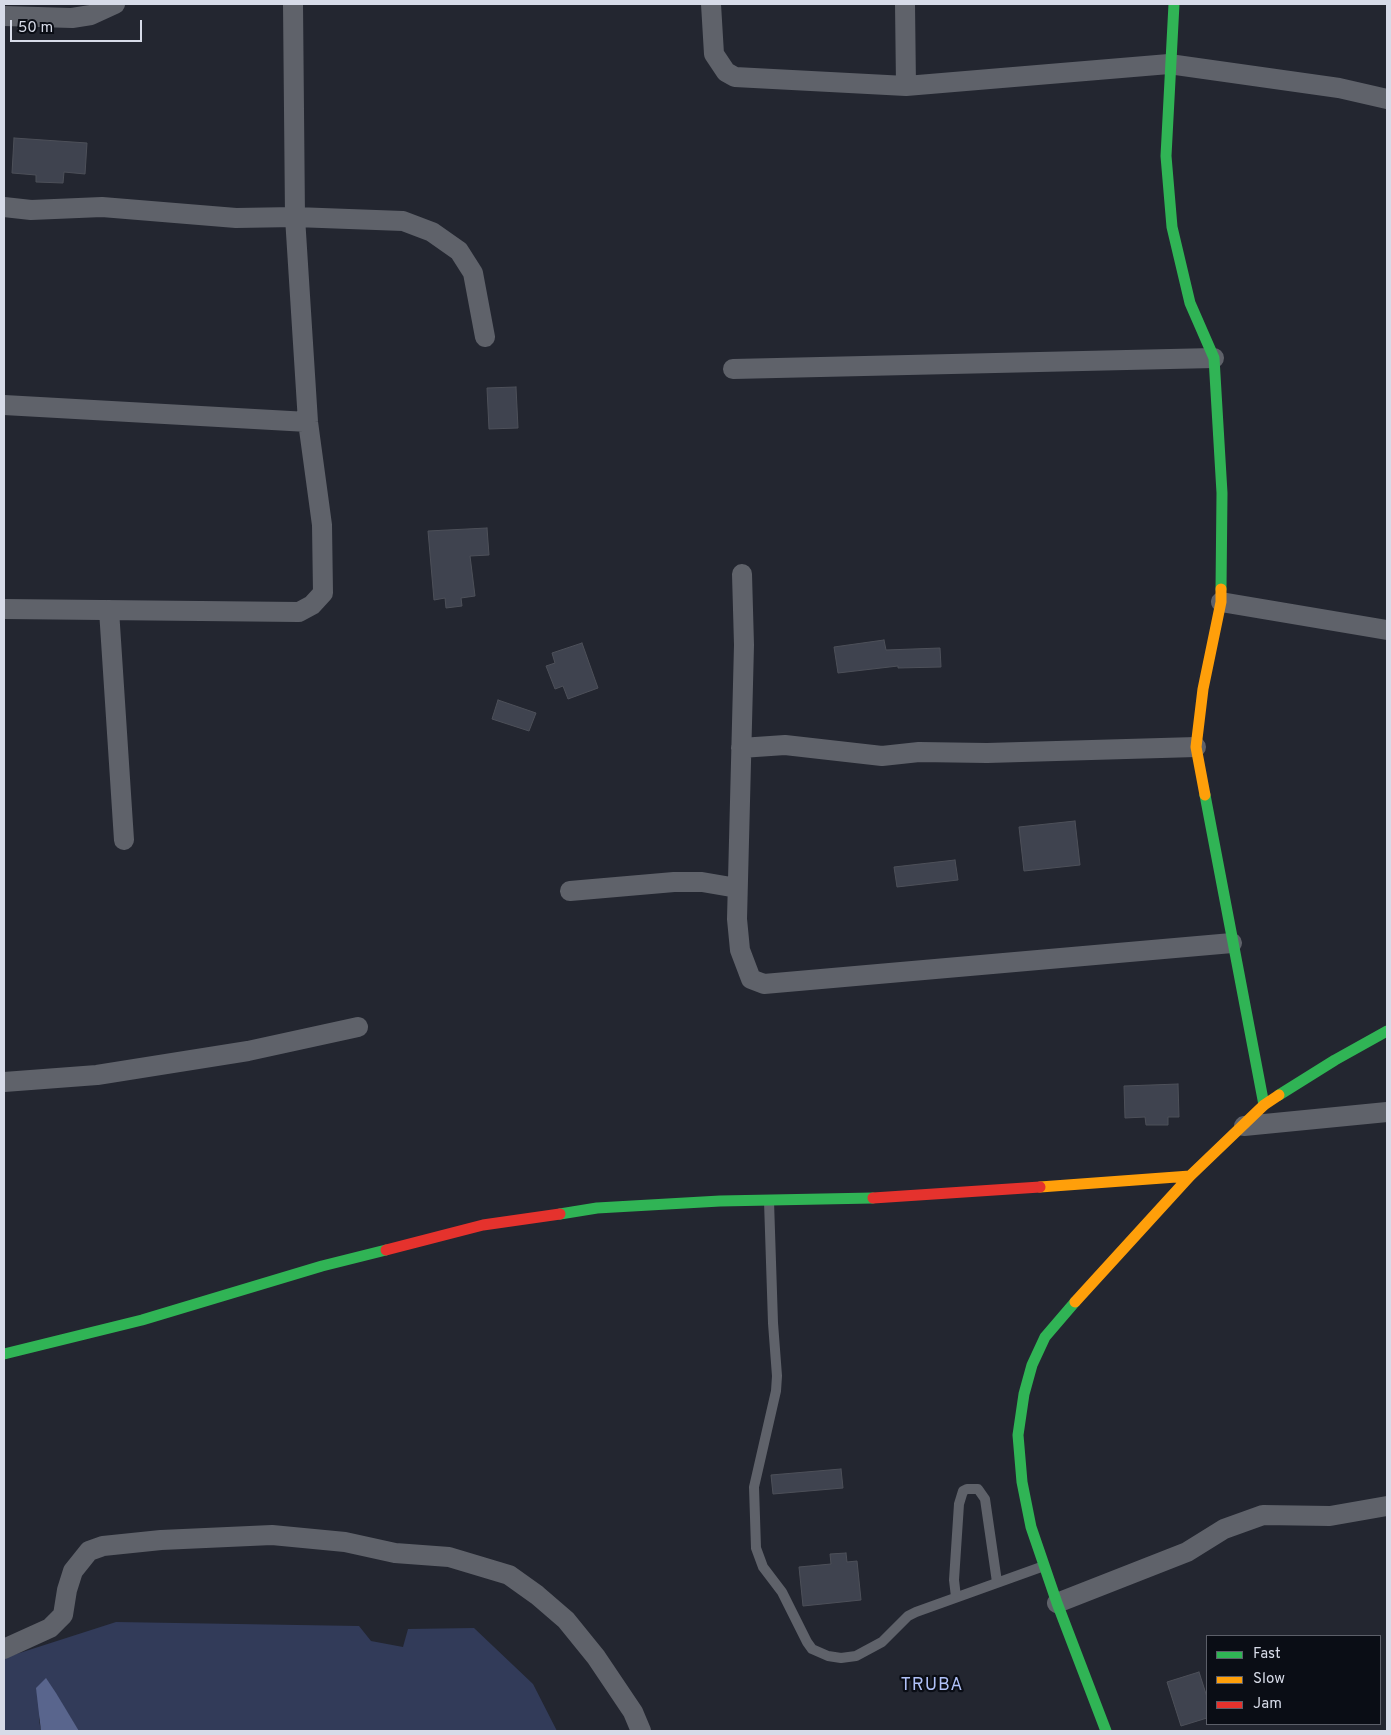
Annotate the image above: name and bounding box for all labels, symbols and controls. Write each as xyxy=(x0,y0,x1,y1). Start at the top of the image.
scale bar xyxy=(12,10,145,42)
text: 50 m xyxy=(18,19,53,38)
legend xyxy=(1206,1635,1381,1725)
text: Fast xyxy=(1253,1645,1281,1664)
text: Slow xyxy=(1253,1670,1285,1689)
district label: TRUBA xyxy=(900,1675,964,1697)
text: Jam xyxy=(1253,1695,1282,1714)

